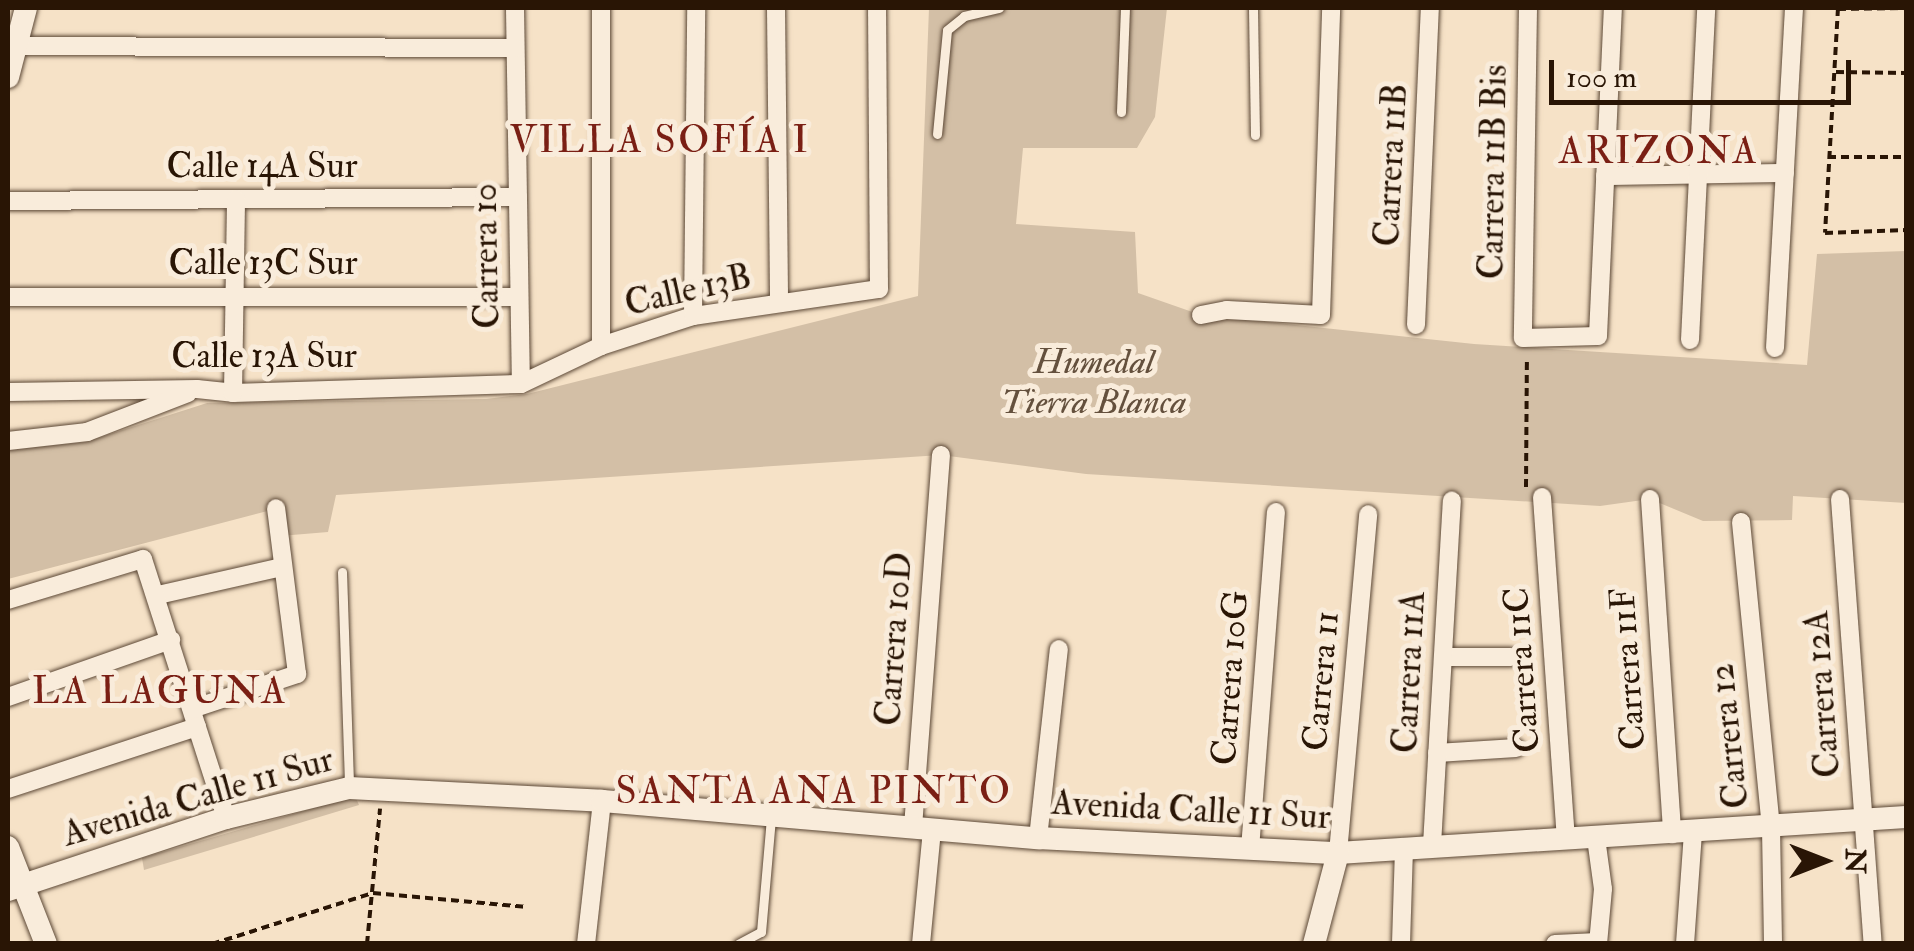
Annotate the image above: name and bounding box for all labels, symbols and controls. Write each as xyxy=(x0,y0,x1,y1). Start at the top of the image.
scale bar xyxy=(1554,40,1856,102)
text: 100 m xyxy=(1566,59,1637,96)
street label: Carrera 11B Bis xyxy=(1470,64,1516,280)
street label: Carrera 11B xyxy=(1366,82,1416,248)
district label: VILLA SOFÍA I xyxy=(510,118,810,164)
district label: ARIZONA xyxy=(1559,129,1759,175)
street label: Calle 14A Sur xyxy=(166,145,358,187)
street label: Carrera 10 xyxy=(464,183,508,329)
street label: Calle 13C Sur xyxy=(168,242,358,284)
street label: Calle 13B xyxy=(621,255,755,325)
street label: Calle 13A Sur xyxy=(171,335,357,377)
park label: Humedal Tierra Blanca xyxy=(1001,341,1187,423)
street label: Carrera 10D xyxy=(867,551,921,727)
street label: Carrera 11C xyxy=(1495,586,1549,754)
street label: Carrera 11F xyxy=(1601,587,1655,751)
street label: Carrera 10G xyxy=(1203,589,1257,767)
street label: Carrera 11A xyxy=(1384,590,1434,754)
street label: Carrera 11 xyxy=(1294,609,1348,753)
street label: Carrera 12A xyxy=(1795,609,1849,779)
street label: Carrera 12 xyxy=(1701,661,1757,811)
district label: LA LAGUNA xyxy=(32,669,288,715)
street label: Avenida Calle 11 Sur xyxy=(58,738,338,856)
district label: SANTA ANA PINTO xyxy=(616,769,1012,815)
street label: Avenida Calle 11 Sur xyxy=(1050,782,1332,838)
north arrow xyxy=(1774,811,1874,911)
text: N xyxy=(1837,848,1872,874)

